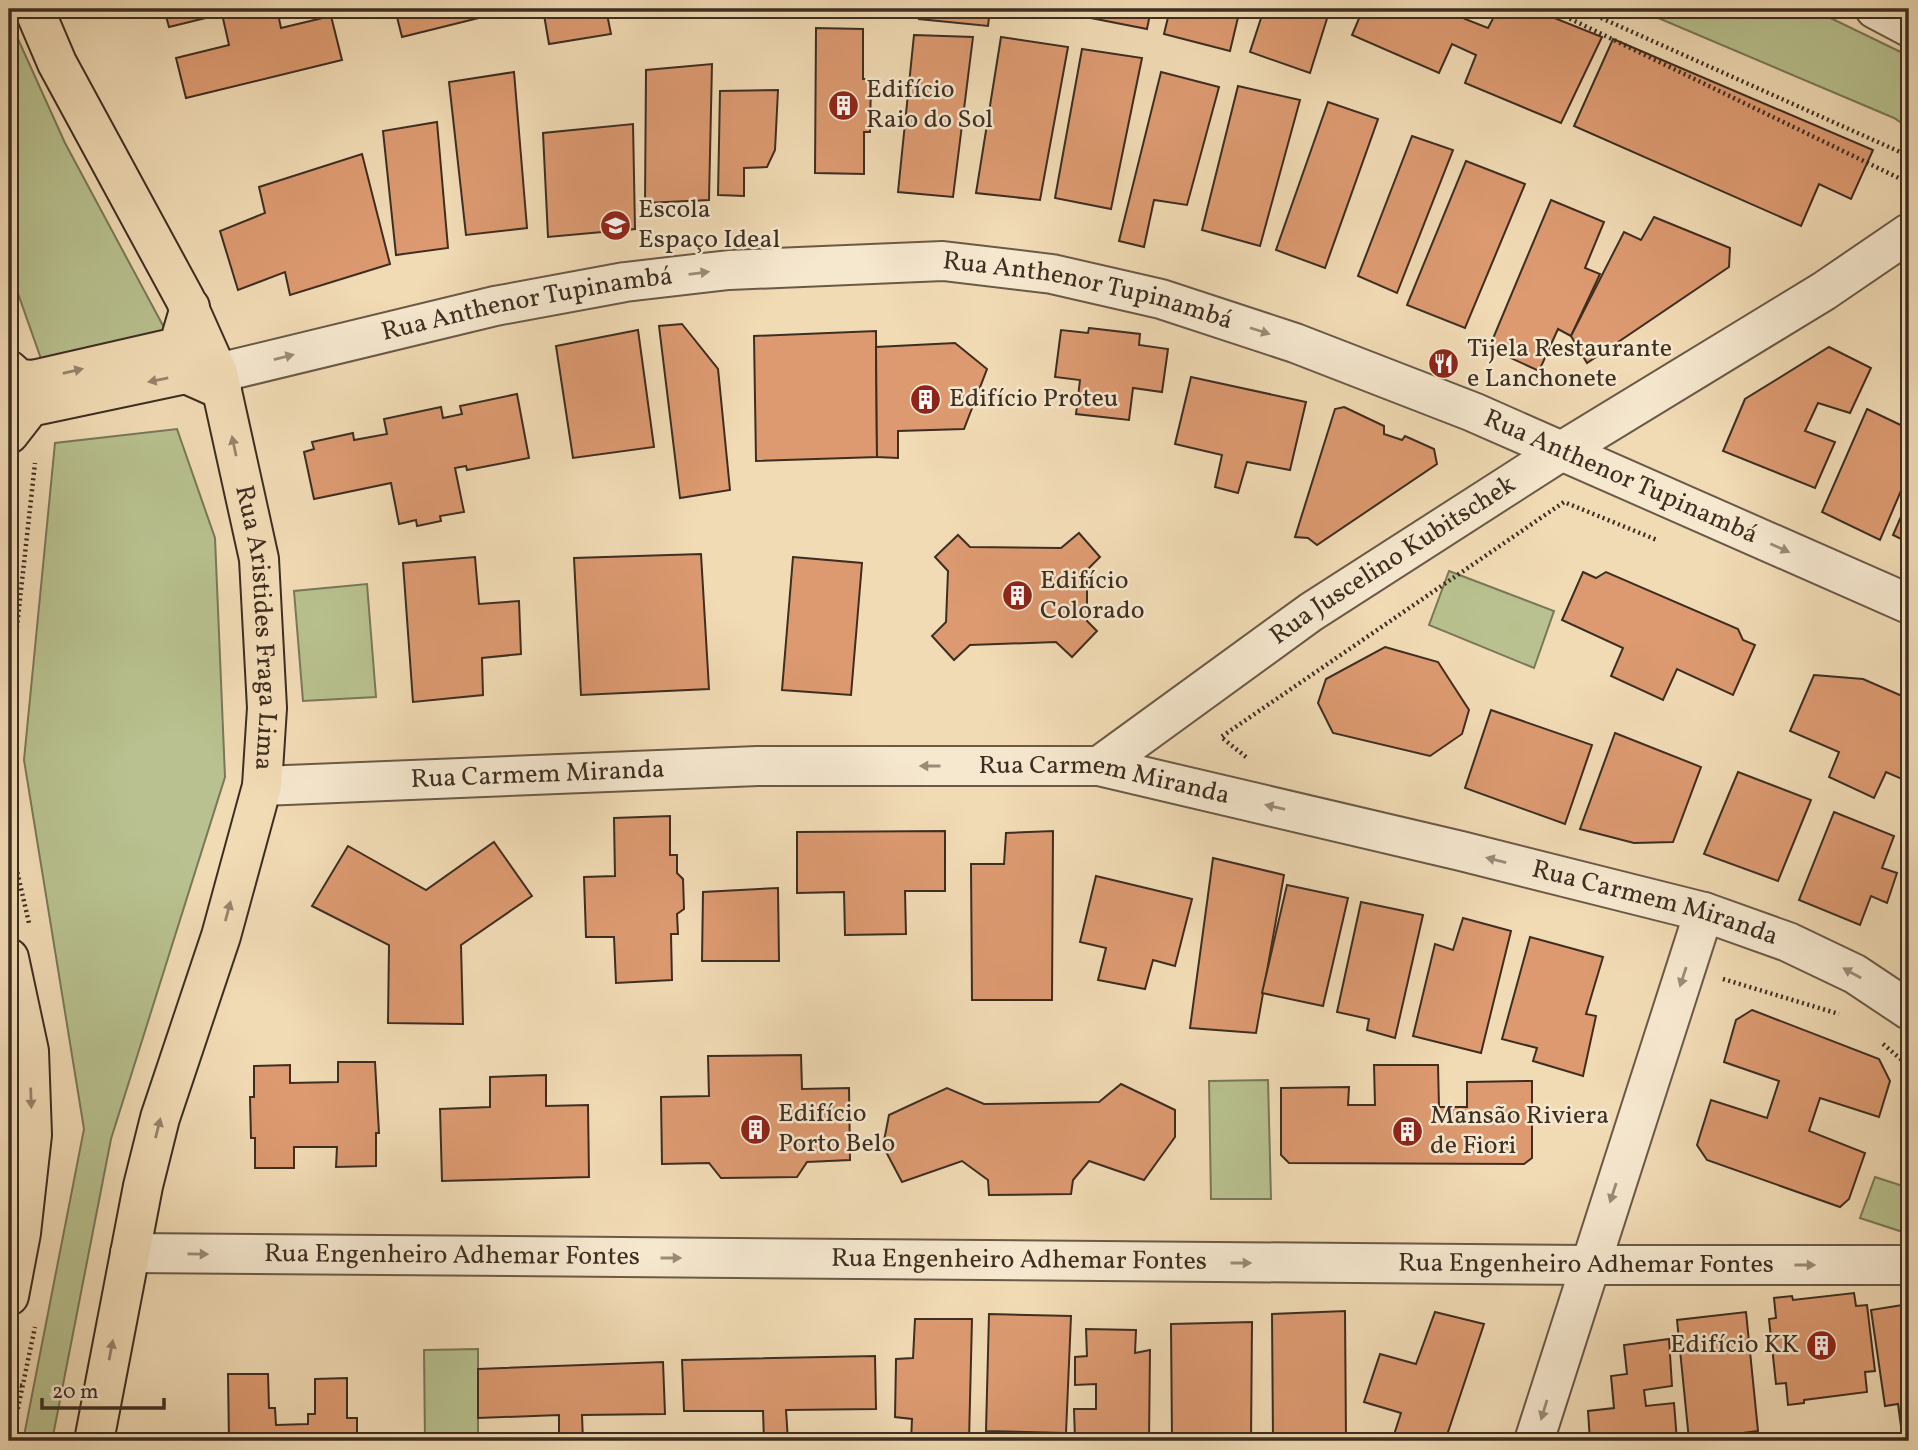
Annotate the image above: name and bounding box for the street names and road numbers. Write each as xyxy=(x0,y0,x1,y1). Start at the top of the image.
street label: Rua Anthenor Tupinambá xyxy=(941,243,1237,339)
street label: Rua Anthenor Tupinambá xyxy=(378,259,675,351)
street label: Rua Anthenor Tupinambá xyxy=(1478,401,1763,553)
street label: Rua Juscelino Kubitschek xyxy=(1263,467,1523,654)
street label: Rua Aristides Fraga Lima xyxy=(225,482,285,771)
street label: Rua Carmem Miranda xyxy=(979,747,1233,814)
street label: Rua Carmem Miranda xyxy=(410,752,665,798)
street label: Rua Carmem Miranda xyxy=(1528,851,1783,955)
street label: Rua Engenheiro Adhemar Fontes xyxy=(264,1236,640,1275)
street label: Rua Engenheiro Adhemar Fontes xyxy=(831,1241,1207,1280)
street label: Rua Engenheiro Adhemar Fontes xyxy=(1398,1245,1774,1283)

